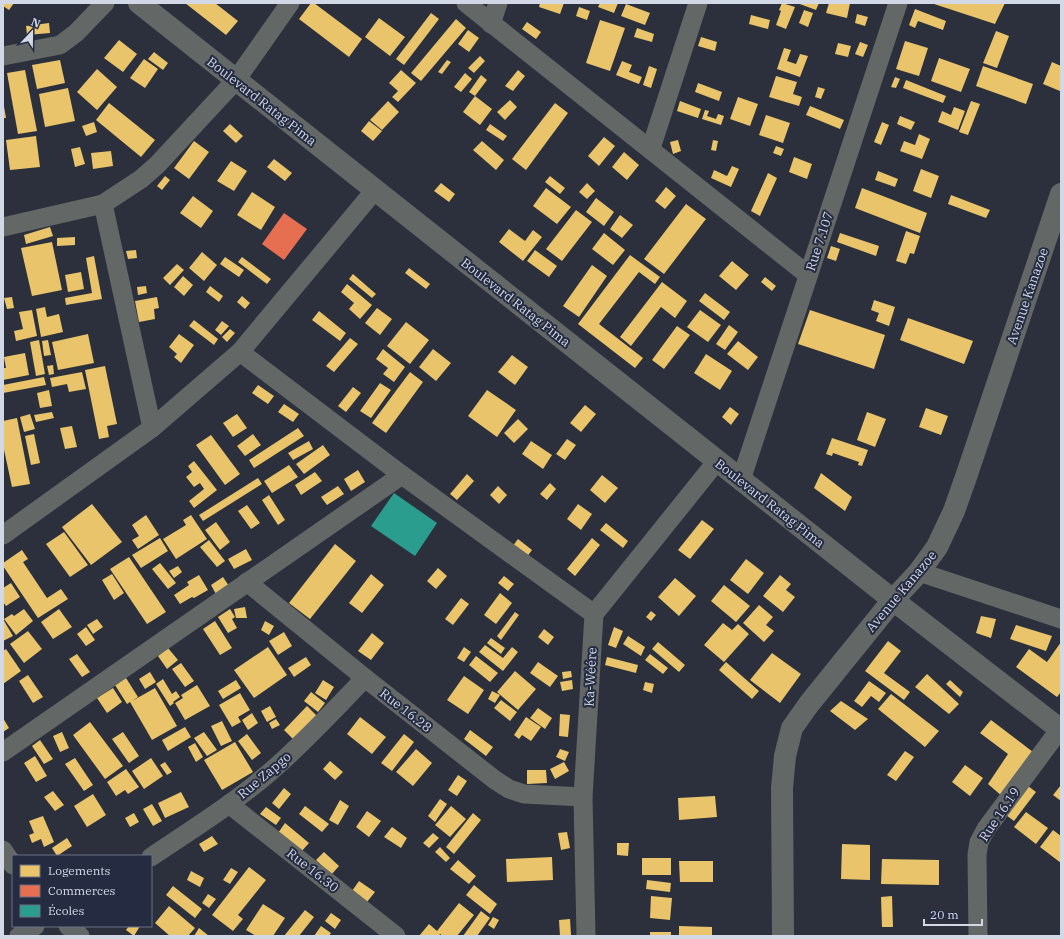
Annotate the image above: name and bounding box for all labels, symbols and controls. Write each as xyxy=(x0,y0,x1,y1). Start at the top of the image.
north arrow xyxy=(12,12,52,52)
text: N xyxy=(29,15,43,31)
street label: Boulevard Ratag Pima xyxy=(203,53,320,150)
street label: Rue 7.107 xyxy=(802,209,837,273)
street label: Avenue Kanazoe xyxy=(1003,246,1052,347)
street label: Boulevard Ratag Pima xyxy=(457,254,574,351)
street label: Boulevard Ratag Pima xyxy=(711,455,828,552)
street label: Avenue Kanazoe xyxy=(862,547,940,636)
street label: Ka-Wéére xyxy=(580,647,601,707)
street label: Rue 16.28 xyxy=(376,685,435,736)
street label: Rue Zapgo xyxy=(234,748,294,803)
street label: Rue 16.19 xyxy=(975,784,1024,844)
street label: Rue 16.30 xyxy=(283,845,342,896)
legend xyxy=(12,855,152,927)
text: Logements xyxy=(48,863,111,878)
text: Commerces xyxy=(48,883,116,898)
scale bar xyxy=(924,901,982,927)
text: Écoles xyxy=(48,903,84,918)
text: 20 m xyxy=(930,907,959,922)

